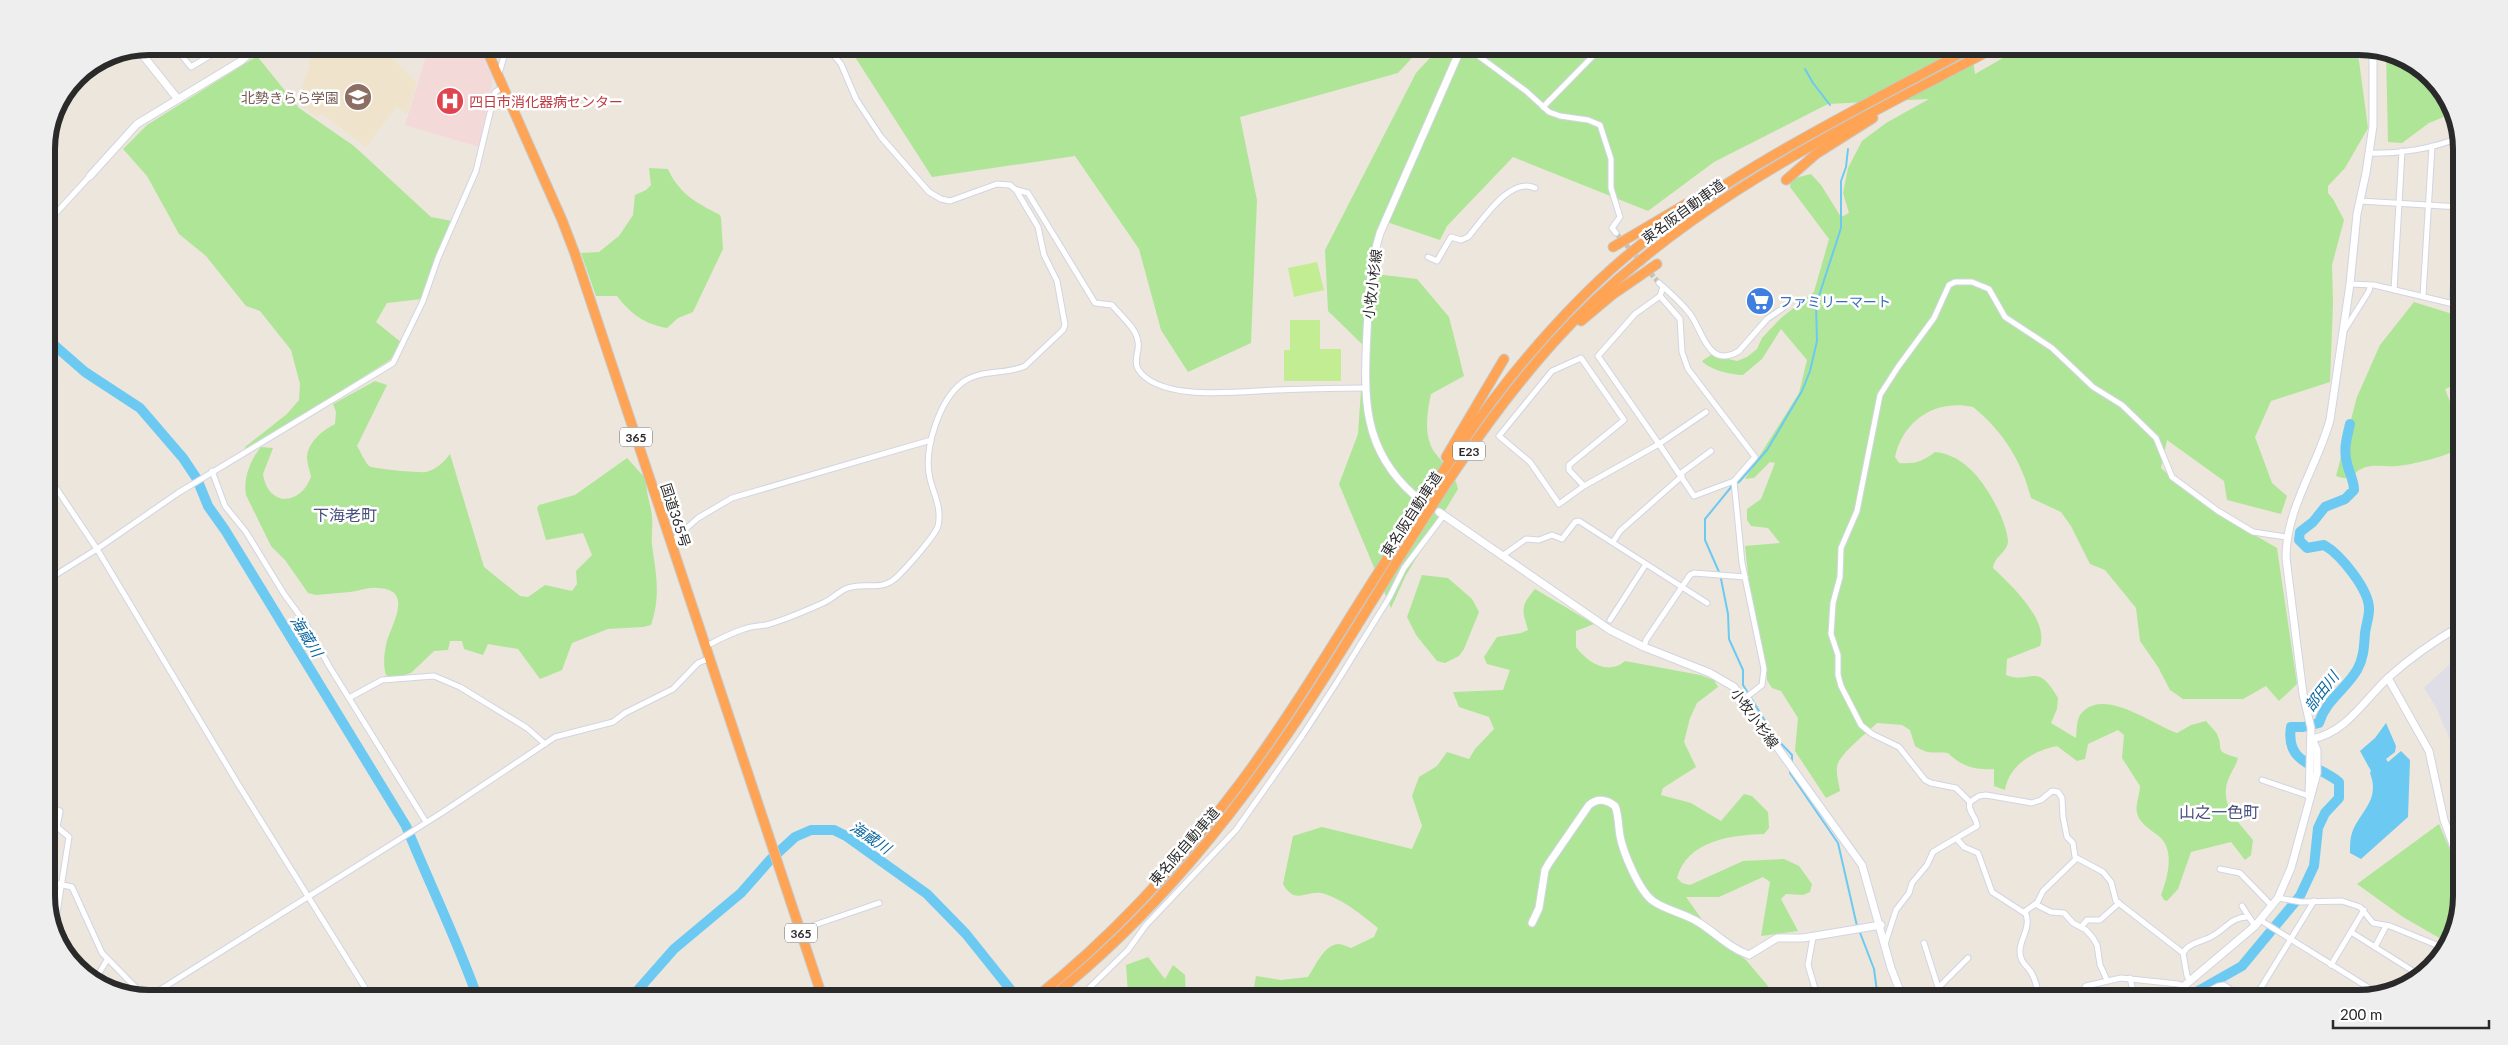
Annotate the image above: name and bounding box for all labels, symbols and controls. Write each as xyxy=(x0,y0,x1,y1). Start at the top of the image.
school or university icon: 北勢きらら学園 xyxy=(343,82,373,112)
hospital icon: 四日市消化器病センター xyxy=(435,86,465,116)
place label: 北勢きらら学園 xyxy=(241,89,339,106)
place label: 四日市消化器病センター xyxy=(469,93,623,110)
street label: 東名阪自動車道 xyxy=(1638,175,1728,247)
street label: 小牧小杉線 xyxy=(1359,248,1385,320)
supermarket icon: ファミリーマート xyxy=(1745,286,1775,316)
place label: ファミリーマート xyxy=(1779,293,1891,310)
road number: 365 xyxy=(620,428,652,447)
road number: E23 xyxy=(1453,442,1485,461)
street label: 東名阪自動車道 xyxy=(1377,468,1445,560)
street label: 国道365号 xyxy=(658,481,694,549)
district label: 下海老町 xyxy=(313,505,377,524)
water label: 海蔵川 xyxy=(287,612,328,662)
water label: 部田川 xyxy=(2300,666,2343,714)
street label: 小牧小杉線 xyxy=(1728,685,1782,751)
district label: 山之一色町 xyxy=(2179,802,2259,821)
street label: 東名阪自動車道 xyxy=(1145,803,1223,889)
water label: 海蔵川 xyxy=(847,817,896,858)
road number: 365 xyxy=(785,924,817,942)
scale bar xyxy=(2333,998,2489,1030)
text: 200 m xyxy=(2340,1005,2382,1023)

